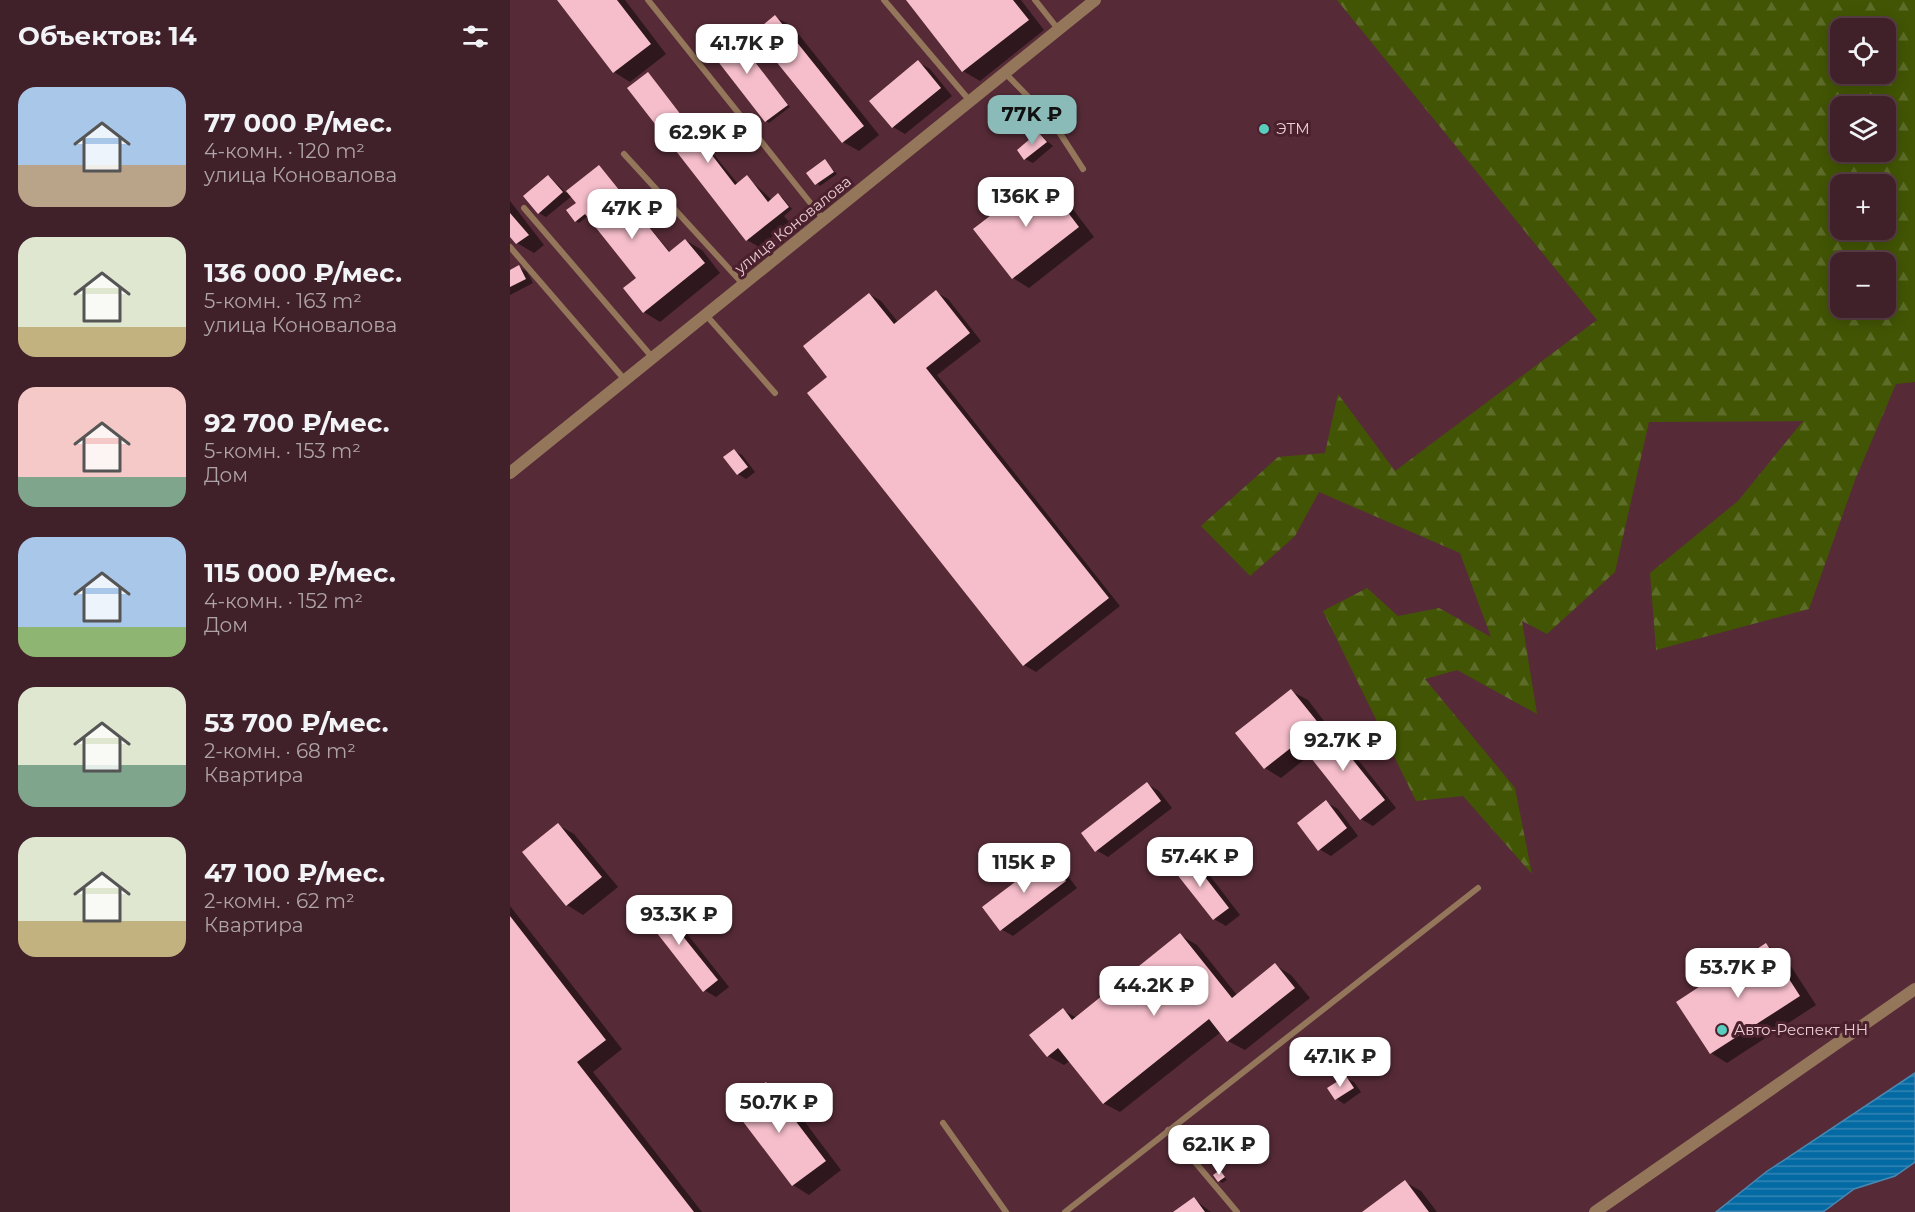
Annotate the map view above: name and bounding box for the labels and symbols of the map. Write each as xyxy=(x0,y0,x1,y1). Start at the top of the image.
pin: 41.7K ₽ xyxy=(692,24,802,75)
pin: 77K ₽ xyxy=(990,95,1074,146)
pin: 62.9K ₽ xyxy=(653,113,763,164)
place label: ЭТМ xyxy=(1276,119,1310,138)
marker: ЭТМ xyxy=(1257,122,1271,136)
street label: улица Коновалова xyxy=(730,172,855,278)
pin: 136K ₽ xyxy=(977,177,1075,228)
pin: 47K ₽ xyxy=(590,189,674,240)
pin: 92.7K ₽ xyxy=(1288,721,1398,772)
pin: 57.4K ₽ xyxy=(1145,837,1255,888)
pin: 115K ₽ xyxy=(975,843,1073,894)
pin: 93.3K ₽ xyxy=(624,895,734,946)
pin: 53.7K ₽ xyxy=(1683,948,1793,999)
pin: 44.2K ₽ xyxy=(1099,966,1209,1017)
place label: Авто-Респект НН xyxy=(1734,1020,1868,1039)
marker: Авто-Респект НН xyxy=(1715,1023,1729,1037)
pin: 47.1K ₽ xyxy=(1285,1037,1395,1088)
pin: 50.7K ₽ xyxy=(724,1083,834,1134)
pin: 62.1K ₽ xyxy=(1164,1125,1274,1176)

